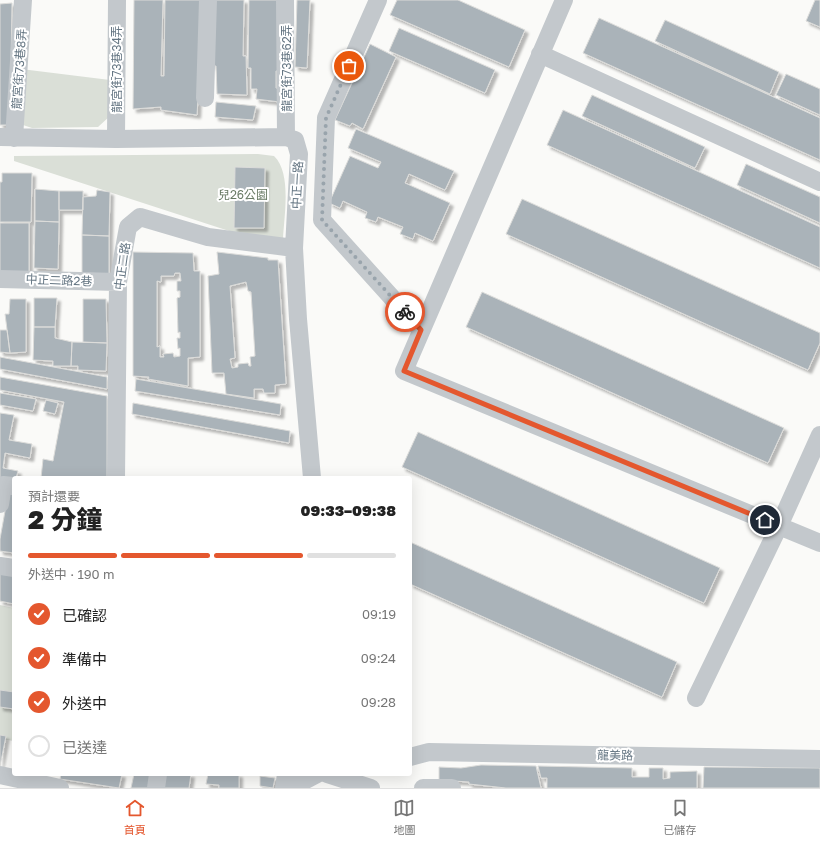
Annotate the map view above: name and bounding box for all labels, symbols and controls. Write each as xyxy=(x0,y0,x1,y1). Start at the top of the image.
street label: 龍宮街73巷62弄 xyxy=(279,24,294,112)
street label: 龍宮街73巷34弄 xyxy=(109,25,124,113)
street label: 龍宮街73巷8弄 xyxy=(9,28,29,110)
pin xyxy=(332,49,366,83)
icon: bag xyxy=(338,55,360,77)
street label: 中正一路 xyxy=(288,161,306,209)
park label: 兒26公園 xyxy=(218,187,268,202)
street label: 中正二路 xyxy=(111,241,133,291)
street label: 中正二路2巷 xyxy=(25,271,93,289)
courier xyxy=(385,292,425,332)
icon: bike xyxy=(394,301,416,323)
text: 預計還要 xyxy=(28,488,80,504)
text: 09:33–09:38 xyxy=(301,501,396,519)
pin xyxy=(748,503,782,537)
text: 2 分鐘 xyxy=(28,504,103,535)
icon: home xyxy=(754,509,776,531)
text: 外送中 · 190 m xyxy=(28,566,114,582)
icon: check xyxy=(28,603,50,625)
text: 已確認 xyxy=(62,606,107,624)
text: 09:19 xyxy=(362,606,396,622)
icon: check xyxy=(28,647,50,669)
text: 準備中 xyxy=(62,650,107,668)
text: 09:24 xyxy=(361,650,396,666)
icon: check xyxy=(28,691,50,713)
text: 外送中 xyxy=(62,694,107,712)
text: 09:28 xyxy=(361,694,396,710)
text: 已送達 xyxy=(62,738,107,756)
street label: 龍美路 xyxy=(597,747,633,763)
tab: 首頁 xyxy=(124,797,146,837)
tab: 地圖 xyxy=(393,797,415,837)
tab: 已儲存 xyxy=(663,797,696,837)

